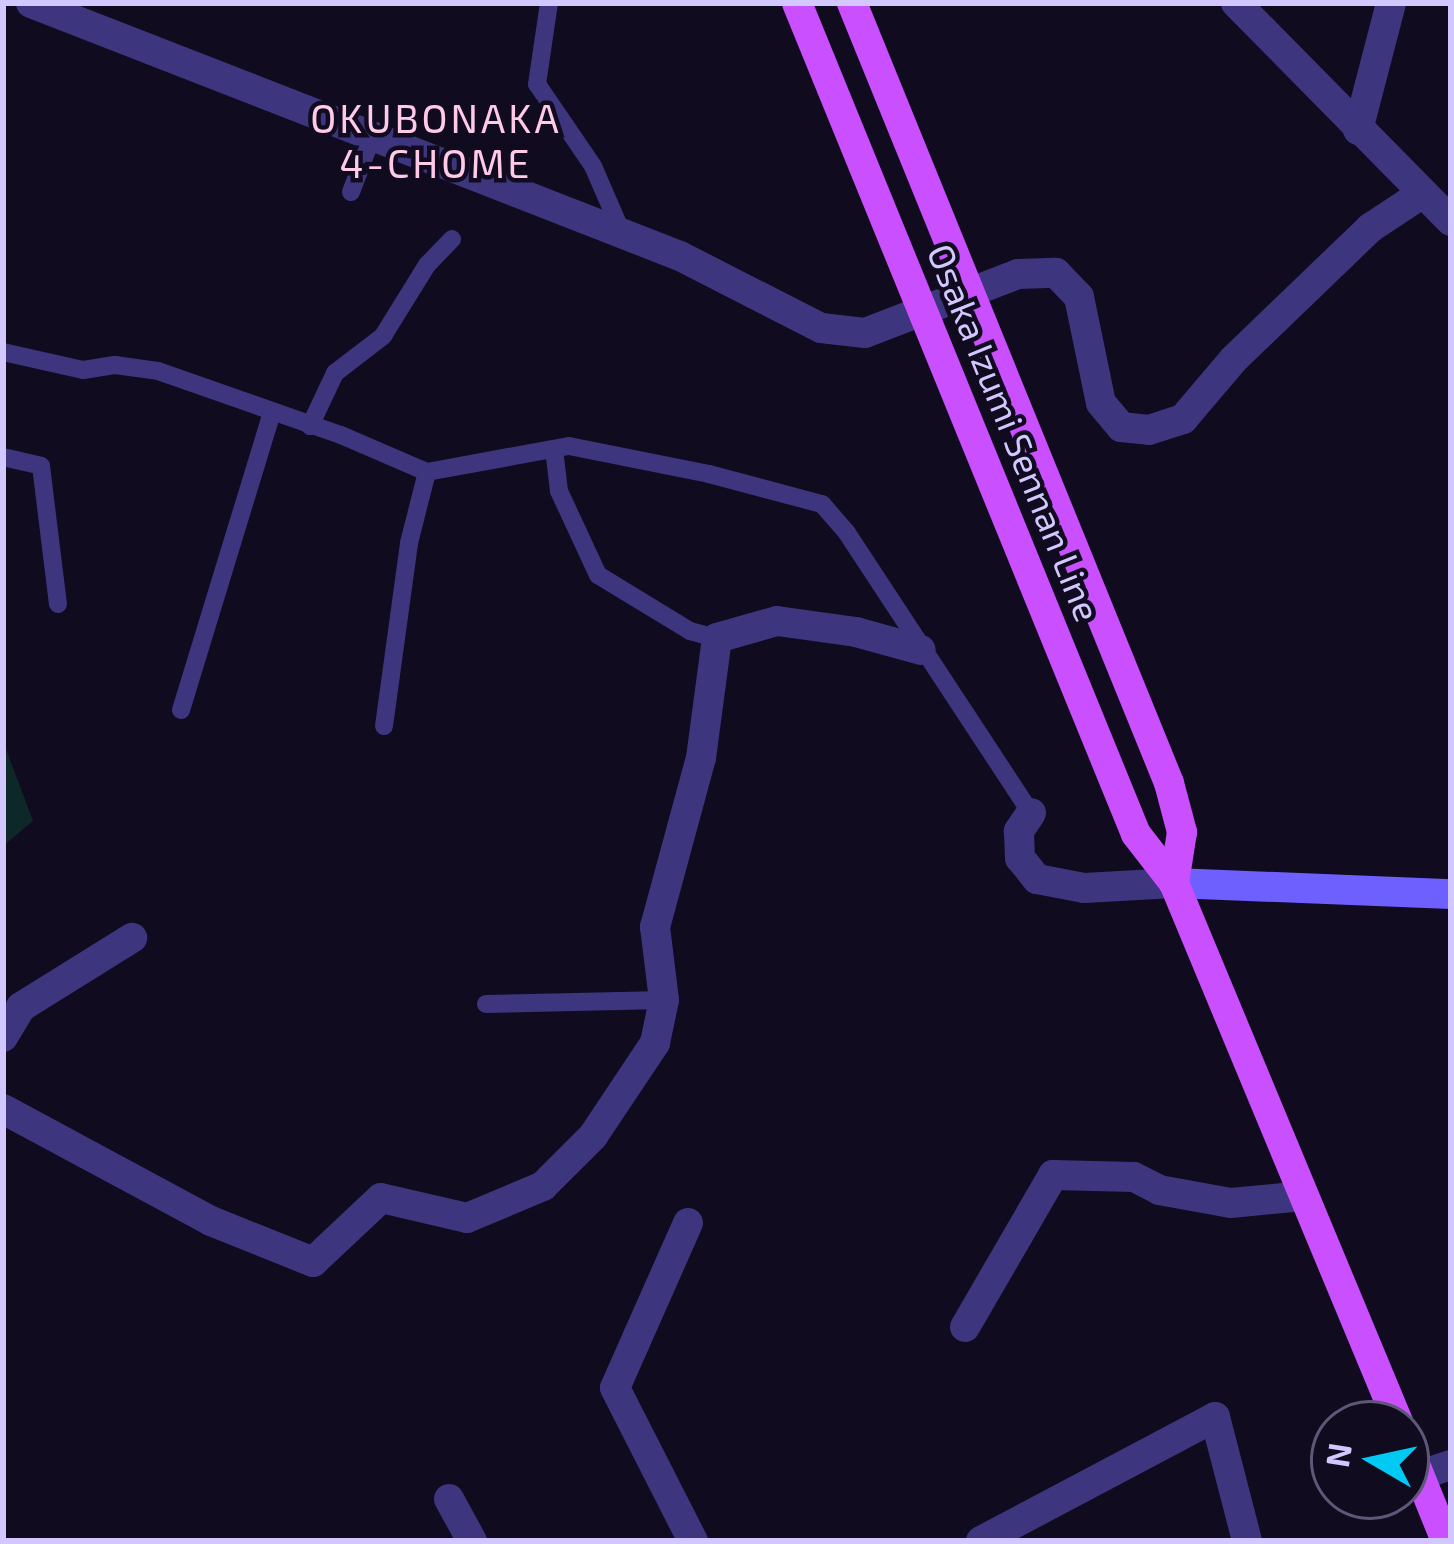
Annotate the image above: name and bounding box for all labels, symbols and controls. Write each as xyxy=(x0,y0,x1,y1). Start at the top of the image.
district label: OKUBONAKA 4-CHOME xyxy=(310,96,562,187)
street label: Osaka Izumi Sennan Line xyxy=(920,237,1110,627)
north arrow xyxy=(1310,1400,1430,1520)
text: N xyxy=(1316,1440,1359,1470)

